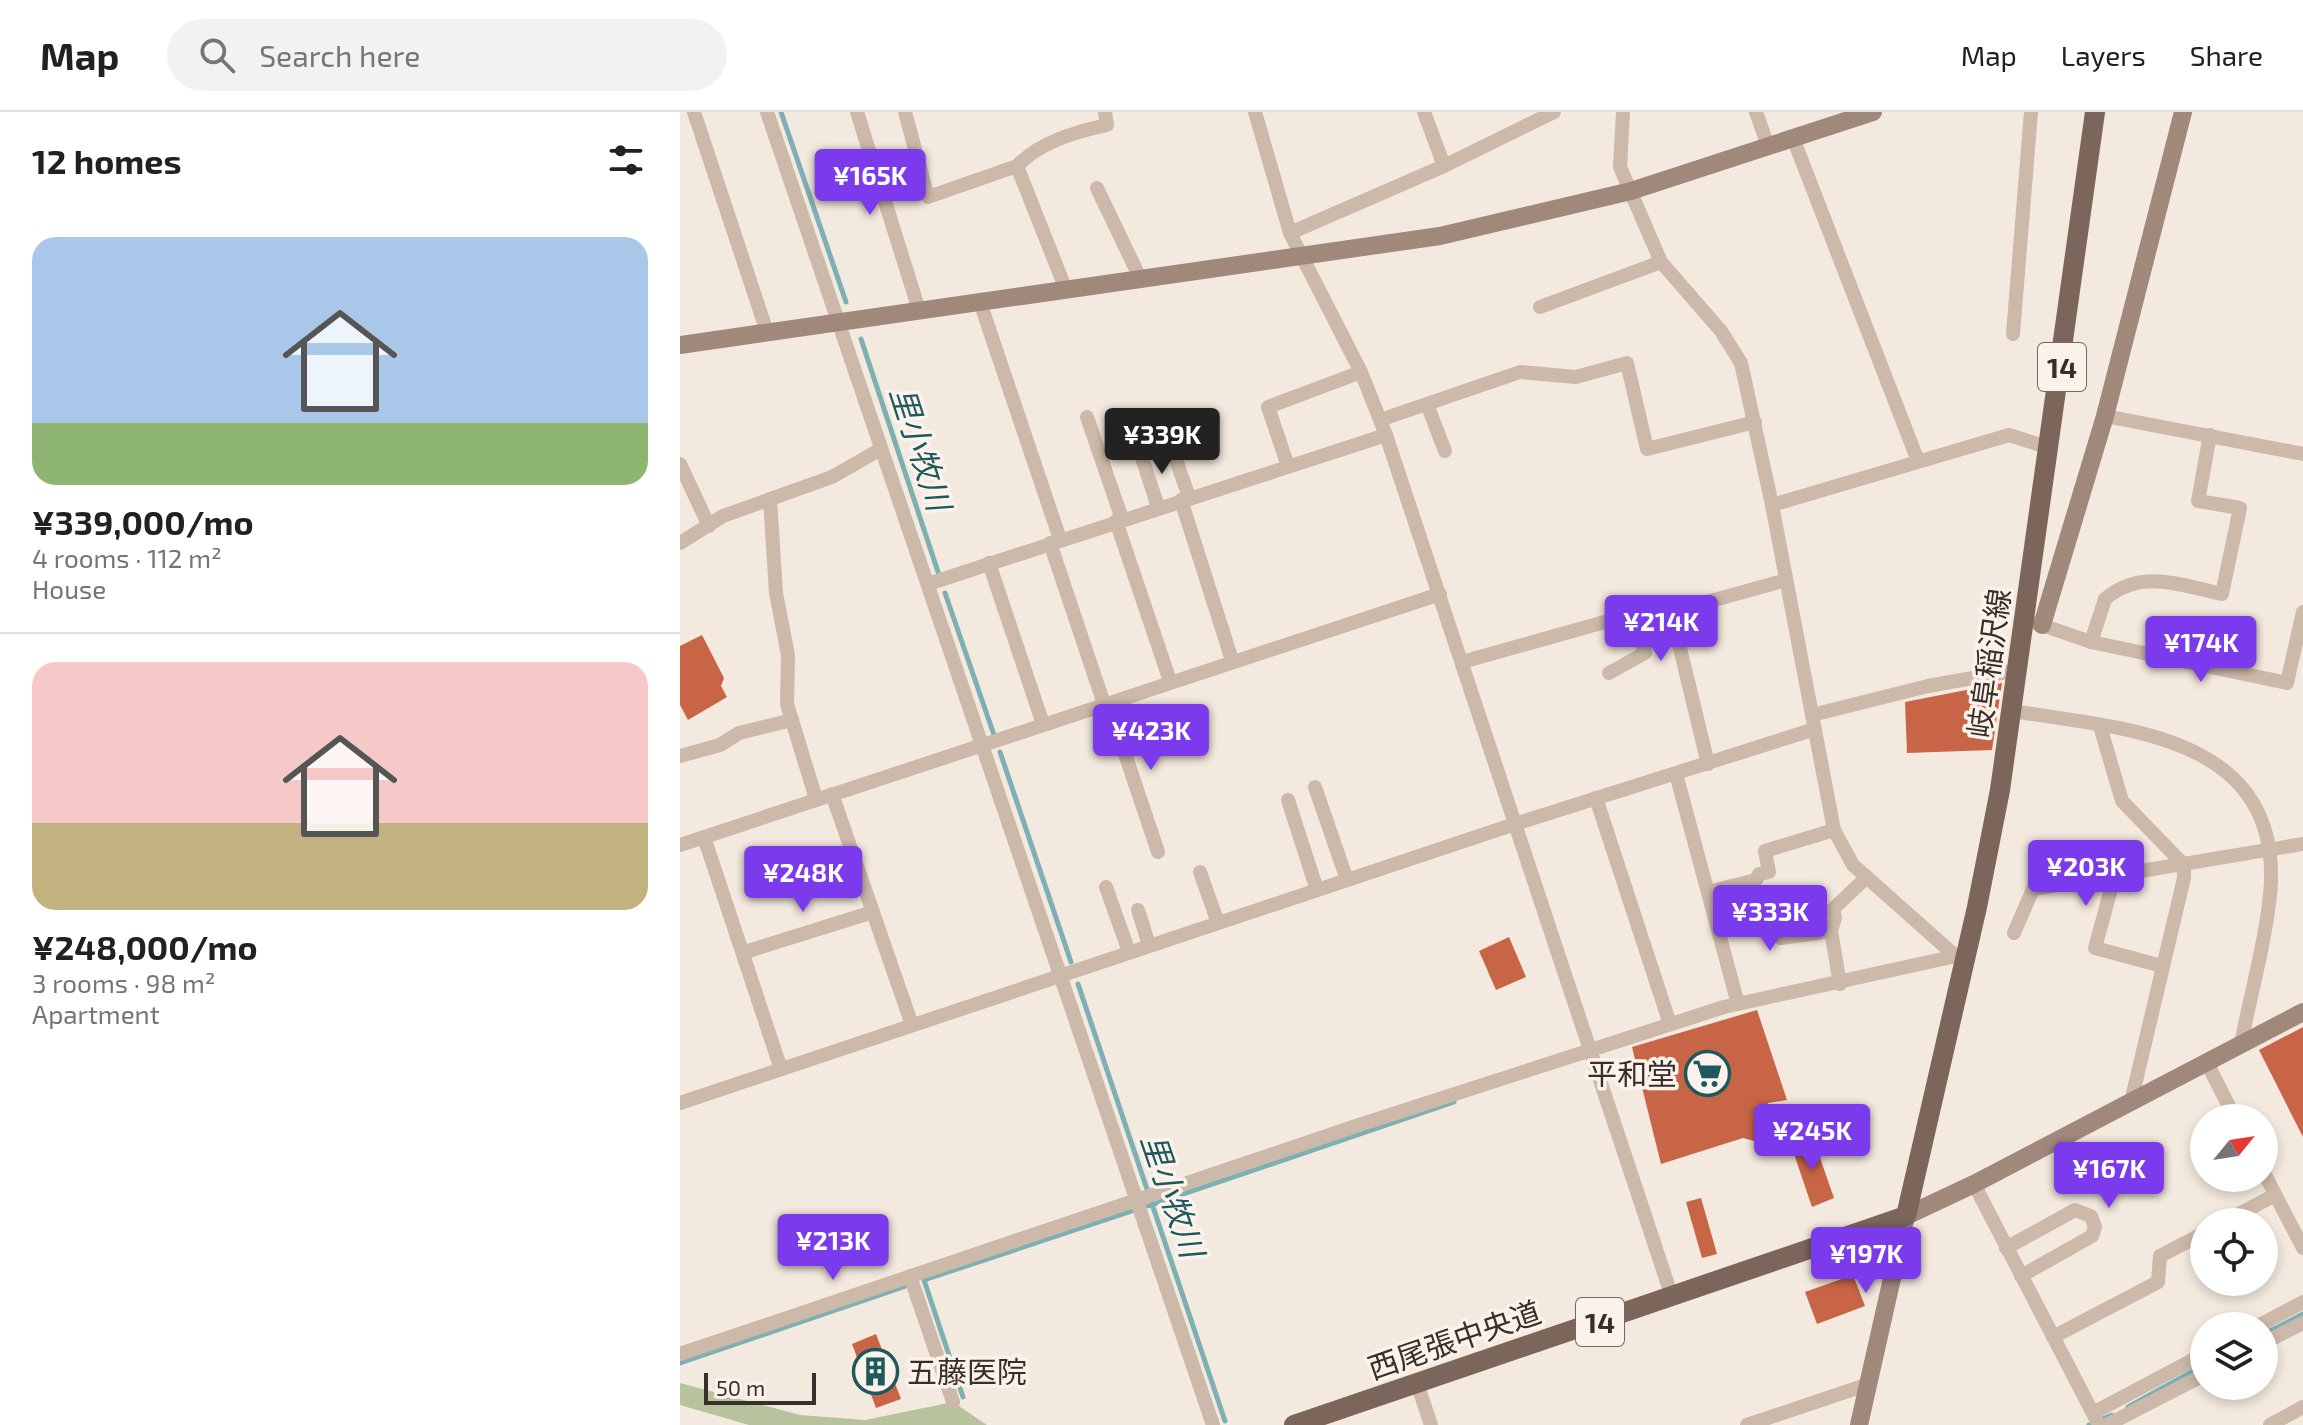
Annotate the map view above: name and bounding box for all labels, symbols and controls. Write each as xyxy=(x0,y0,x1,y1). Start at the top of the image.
search box xyxy=(167,19,727,91)
text: Map xyxy=(40,32,119,78)
icon: search xyxy=(195,33,239,77)
text: Search here xyxy=(259,37,420,73)
text: Map xyxy=(1961,38,2017,72)
text: Layers xyxy=(2061,38,2146,72)
text: Share xyxy=(2190,38,2263,72)
icon: filters xyxy=(604,138,648,182)
text: 12 homes xyxy=(32,140,181,181)
pin: ¥165K xyxy=(814,149,926,217)
text: ¥165K xyxy=(833,159,907,190)
icon: home xyxy=(268,289,412,433)
road number: 14 xyxy=(2038,343,2086,391)
water label: 里小牧川 xyxy=(884,381,961,518)
pin: ¥339K xyxy=(1106,408,1218,476)
text: ¥339K xyxy=(1123,418,1201,449)
text: ¥339,000/mo xyxy=(32,501,254,542)
text: 4 rooms · 112 m² xyxy=(32,542,222,573)
text: House xyxy=(32,573,106,604)
street label: 岐阜稲沢線 xyxy=(1960,586,2016,740)
pin: ¥214K xyxy=(1605,595,1717,663)
text: ¥214K xyxy=(1623,605,1699,636)
pin: ¥174K xyxy=(2145,616,2257,684)
text: ¥174K xyxy=(2163,626,2239,657)
pin: ¥423K xyxy=(1095,704,1207,772)
icon: home xyxy=(268,714,412,858)
text: ¥423K xyxy=(1111,714,1191,745)
pin: ¥203K xyxy=(2030,840,2142,908)
pin: ¥248K xyxy=(747,846,859,914)
text: ¥203K xyxy=(2046,850,2126,881)
text: ¥248K xyxy=(762,856,844,887)
pin: ¥333K xyxy=(1714,885,1826,953)
text: ¥333K xyxy=(1731,895,1809,926)
text: ¥248,000/mo xyxy=(32,926,257,967)
text: 3 rooms · 98 m² xyxy=(32,967,216,998)
text: Apartment xyxy=(32,998,160,1029)
supermarket icon: 平和堂 xyxy=(1684,1049,1732,1097)
place label: 平和堂 xyxy=(1587,1055,1677,1091)
pin: ¥245K xyxy=(1756,1104,1868,1172)
north arrow xyxy=(2190,1104,2278,1192)
map controls xyxy=(2190,1104,2278,1400)
text: ¥245K xyxy=(1772,1114,1852,1145)
water label: 里小牧川 xyxy=(1135,1128,1214,1265)
pin: ¥167K xyxy=(2053,1142,2165,1210)
text: ¥167K xyxy=(2072,1152,2146,1183)
button: locate xyxy=(2190,1208,2278,1296)
pin: ¥213K xyxy=(777,1214,889,1282)
text: ¥213K xyxy=(796,1224,870,1255)
pin: ¥197K xyxy=(1810,1227,1922,1295)
text: ¥197K xyxy=(1829,1237,1903,1268)
street label: 西尾張中央道 xyxy=(1363,1293,1545,1385)
road number: 14 xyxy=(1576,1298,1624,1346)
button: layers xyxy=(2190,1312,2278,1400)
building icon: 五藤医院 xyxy=(852,1347,900,1395)
place label: 五藤医院 xyxy=(907,1353,1027,1389)
scale bar xyxy=(704,1369,816,1405)
text: 50 m xyxy=(716,1374,765,1400)

